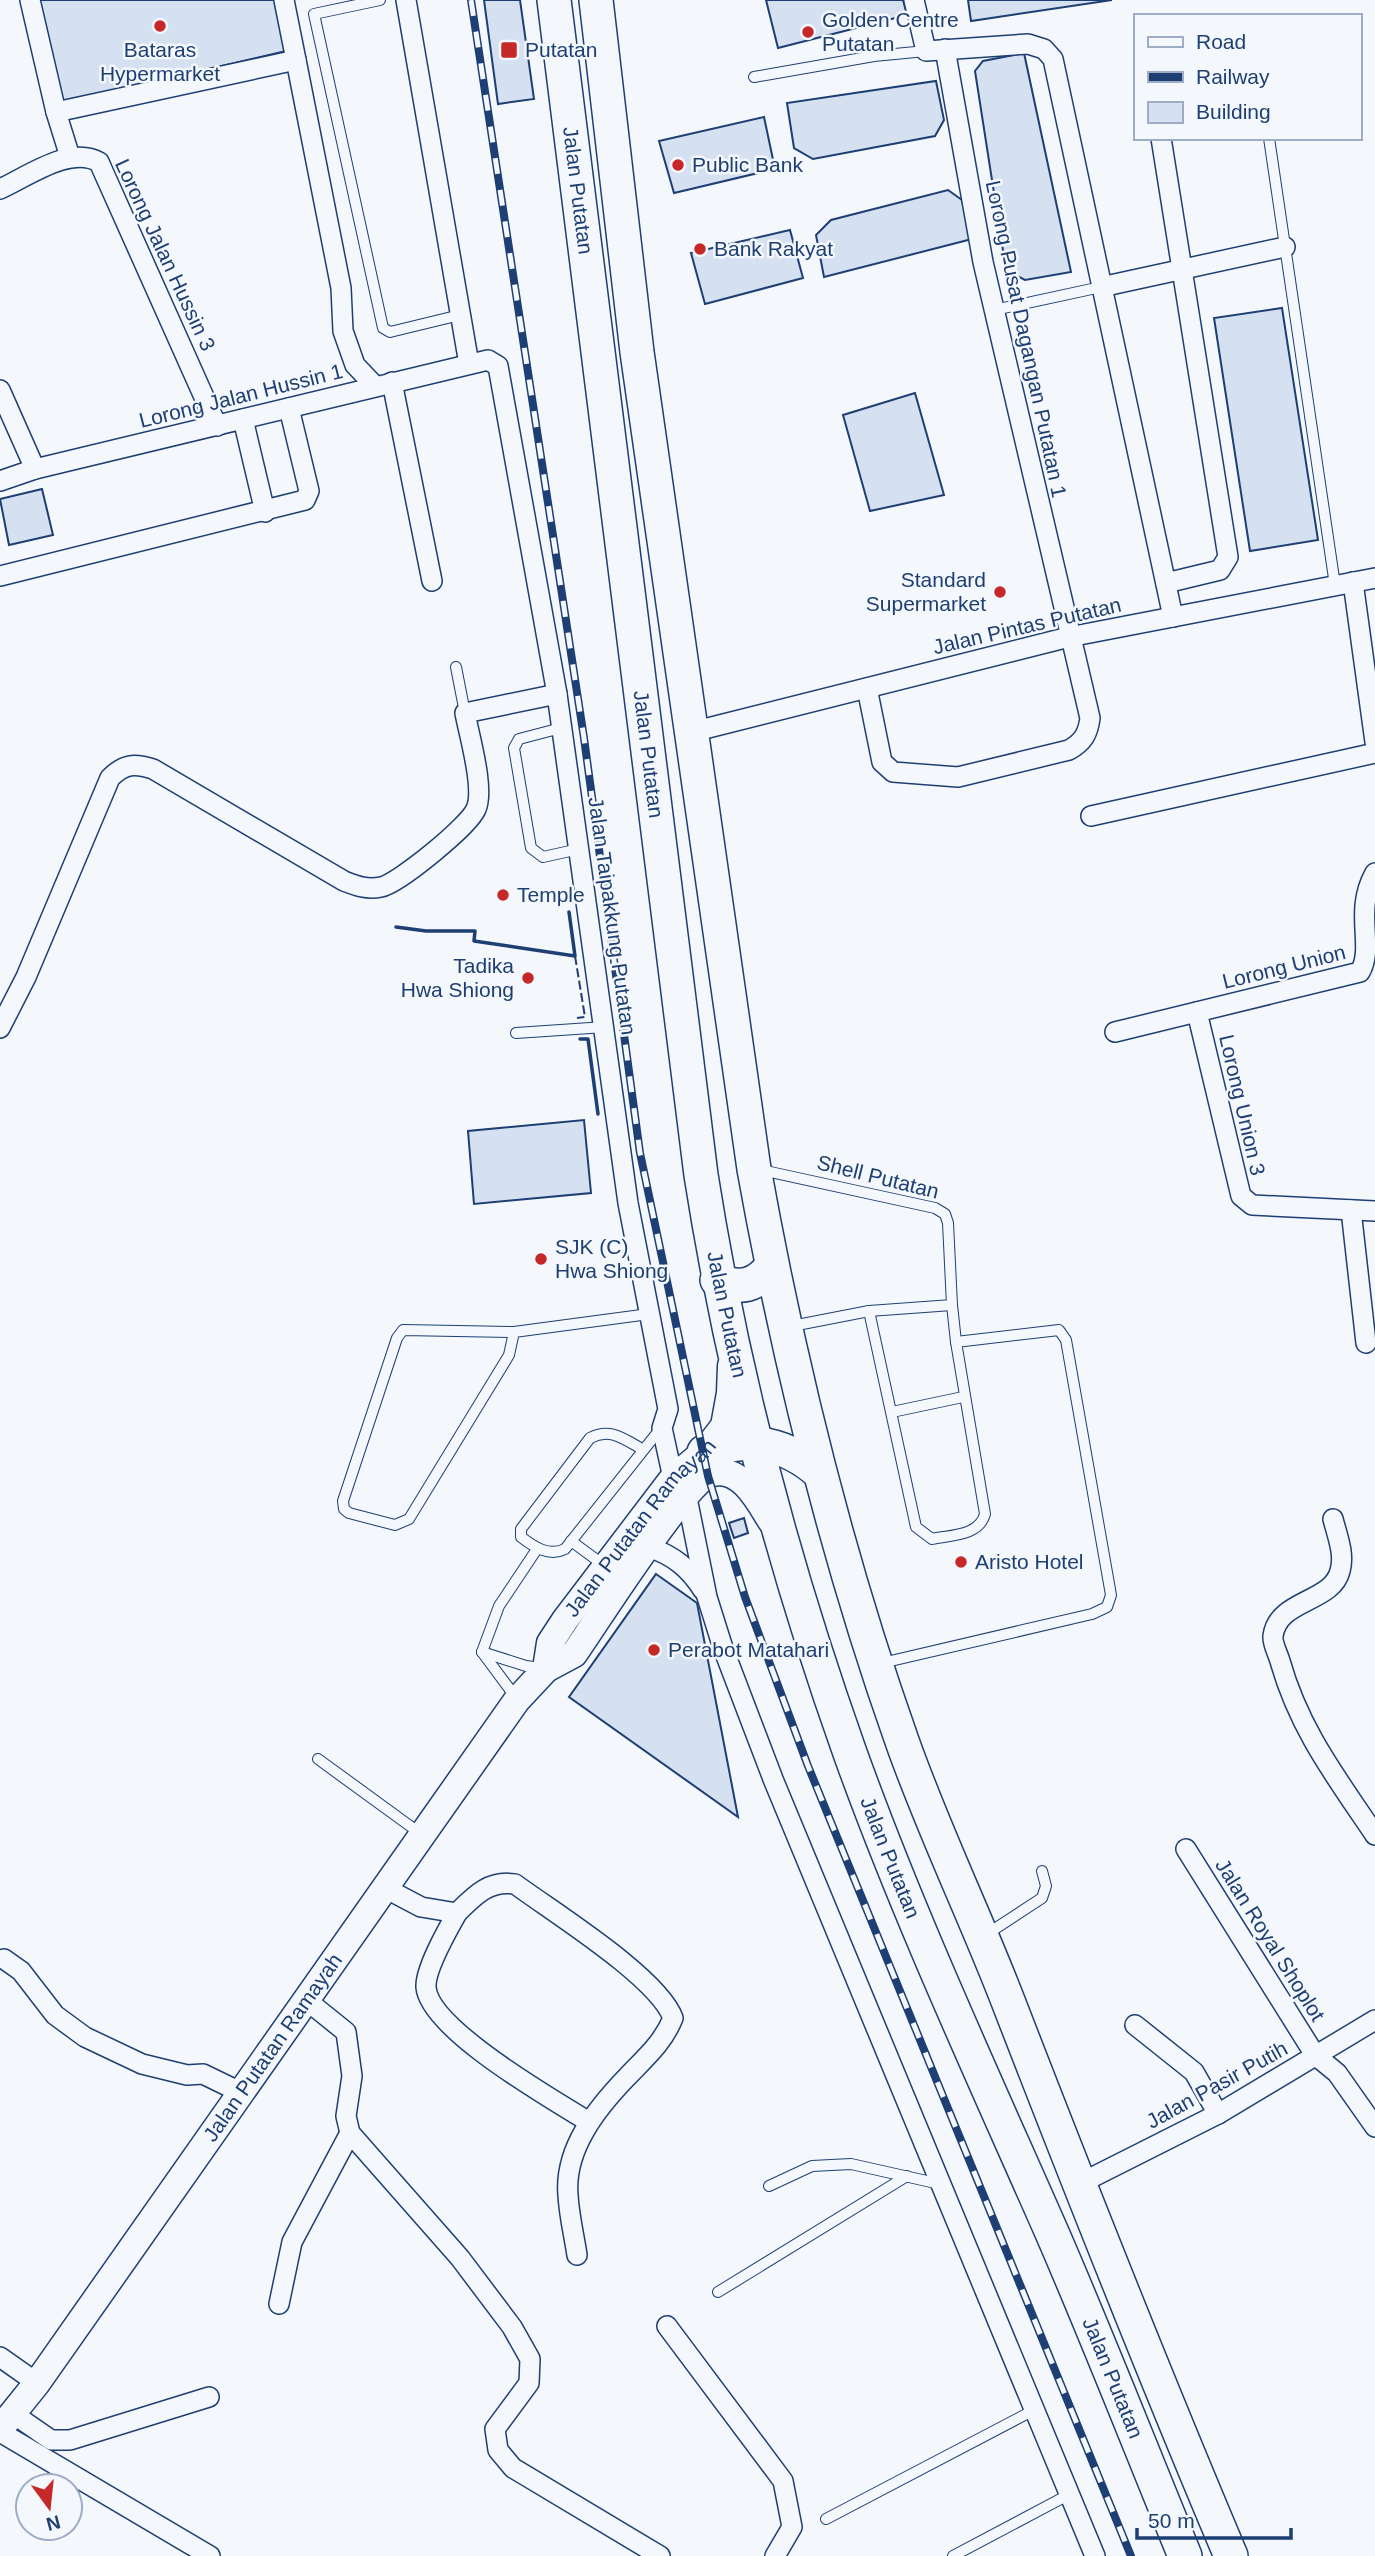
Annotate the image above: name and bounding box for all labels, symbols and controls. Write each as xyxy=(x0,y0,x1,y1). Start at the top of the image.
place label: Golden Centre Putatan xyxy=(822,8,959,55)
legend xyxy=(1134,14,1361,140)
marker: Bataras Hypermarket xyxy=(152,18,168,34)
marker: Golden Centre Putatan xyxy=(800,24,816,40)
text: Road xyxy=(1196,30,1246,53)
place label: Bataras Hypermarket xyxy=(100,38,220,85)
place label: Putatan xyxy=(525,38,597,61)
marker: Putatan xyxy=(499,40,519,60)
text: Railway xyxy=(1196,65,1270,88)
text: Building xyxy=(1196,100,1271,123)
street label: Jalan Putatan xyxy=(559,125,598,256)
place label: Public Bank xyxy=(692,153,803,176)
street label: Lorong Jalan Hussin 3 xyxy=(111,155,220,354)
marker: Public Bank xyxy=(670,157,686,173)
street label: Lorong Pusat Dagangan Putatan 1 xyxy=(982,178,1071,499)
place label: Bank Rakyat xyxy=(714,237,833,260)
marker: Bank Rakyat xyxy=(692,241,708,257)
street label: Lorong Jalan Hussin 1 xyxy=(137,359,345,432)
place label: Standard Supermarket xyxy=(866,568,986,615)
marker: Standard Supermarket xyxy=(992,584,1008,600)
street label: Jalan Pintas Putatan xyxy=(930,593,1123,658)
street label: Jalan Putatan xyxy=(629,689,668,819)
street label: Jalan Taipakkung Putatan xyxy=(584,795,641,1036)
place label: Temple xyxy=(517,883,585,906)
marker: Temple xyxy=(495,887,511,903)
street label: Lorong Union xyxy=(1220,940,1348,993)
place label: Tadika Hwa Shiong xyxy=(401,954,514,1001)
marker: Tadika Hwa Shiong xyxy=(520,970,536,986)
street label: Lorong Union 3 xyxy=(1215,1032,1270,1177)
street label: Shell Putatan xyxy=(815,1150,942,1203)
place label: SJK (C) Hwa Shiong xyxy=(555,1235,668,1282)
street label: Jalan Putatan xyxy=(703,1249,752,1380)
marker: SJK (C) Hwa Shiong xyxy=(533,1251,549,1267)
street label: Jalan Putatan Ramayah xyxy=(560,1435,720,1621)
place label: Aristo Hotel xyxy=(975,1550,1084,1573)
marker: Aristo Hotel xyxy=(953,1554,969,1570)
place label: Perabot Matahari xyxy=(668,1638,829,1661)
marker: Perabot Matahari xyxy=(646,1642,662,1658)
street label: Jalan Putatan xyxy=(856,1794,925,1922)
street label: Jalan Royal Shoplot xyxy=(1211,1854,1330,2025)
street label: Jalan Putatan Ramayah xyxy=(198,1949,346,2146)
street label: Jalan Pasir Putih xyxy=(1142,2036,1291,2133)
street label: Jalan Putatan xyxy=(1078,2314,1148,2442)
north arrow xyxy=(14,2472,84,2542)
scale bar xyxy=(1137,2496,1291,2540)
text: 50 m xyxy=(1148,2509,1195,2532)
text: N xyxy=(44,2511,63,2535)

